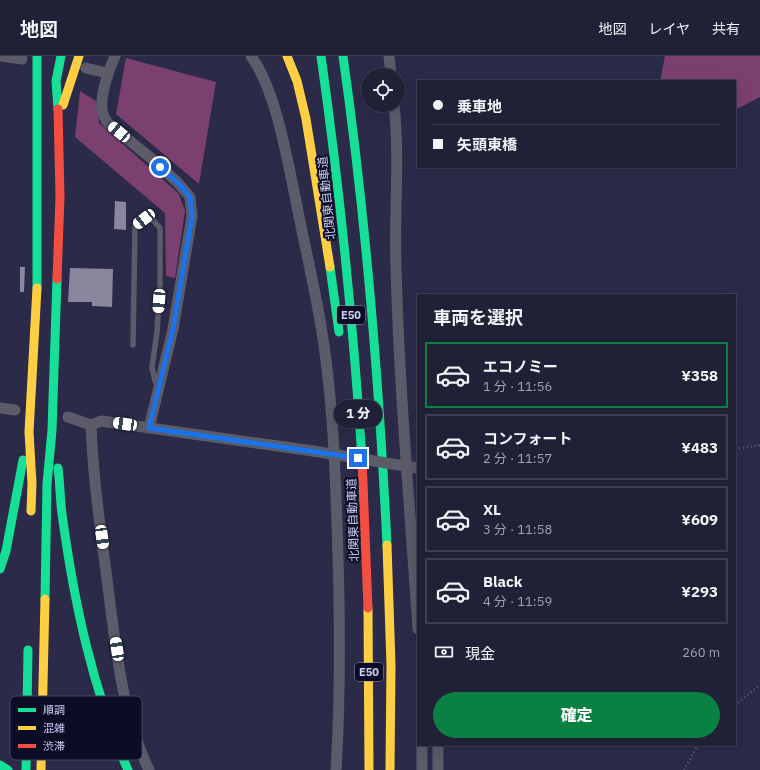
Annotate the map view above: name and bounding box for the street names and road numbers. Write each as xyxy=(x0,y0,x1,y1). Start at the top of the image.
street label: 北関東自動車道 xyxy=(315,155,338,241)
road number: E50 xyxy=(337,306,365,324)
street label: 北関東自動車道 xyxy=(344,478,361,562)
road number: E50 xyxy=(355,663,383,681)

